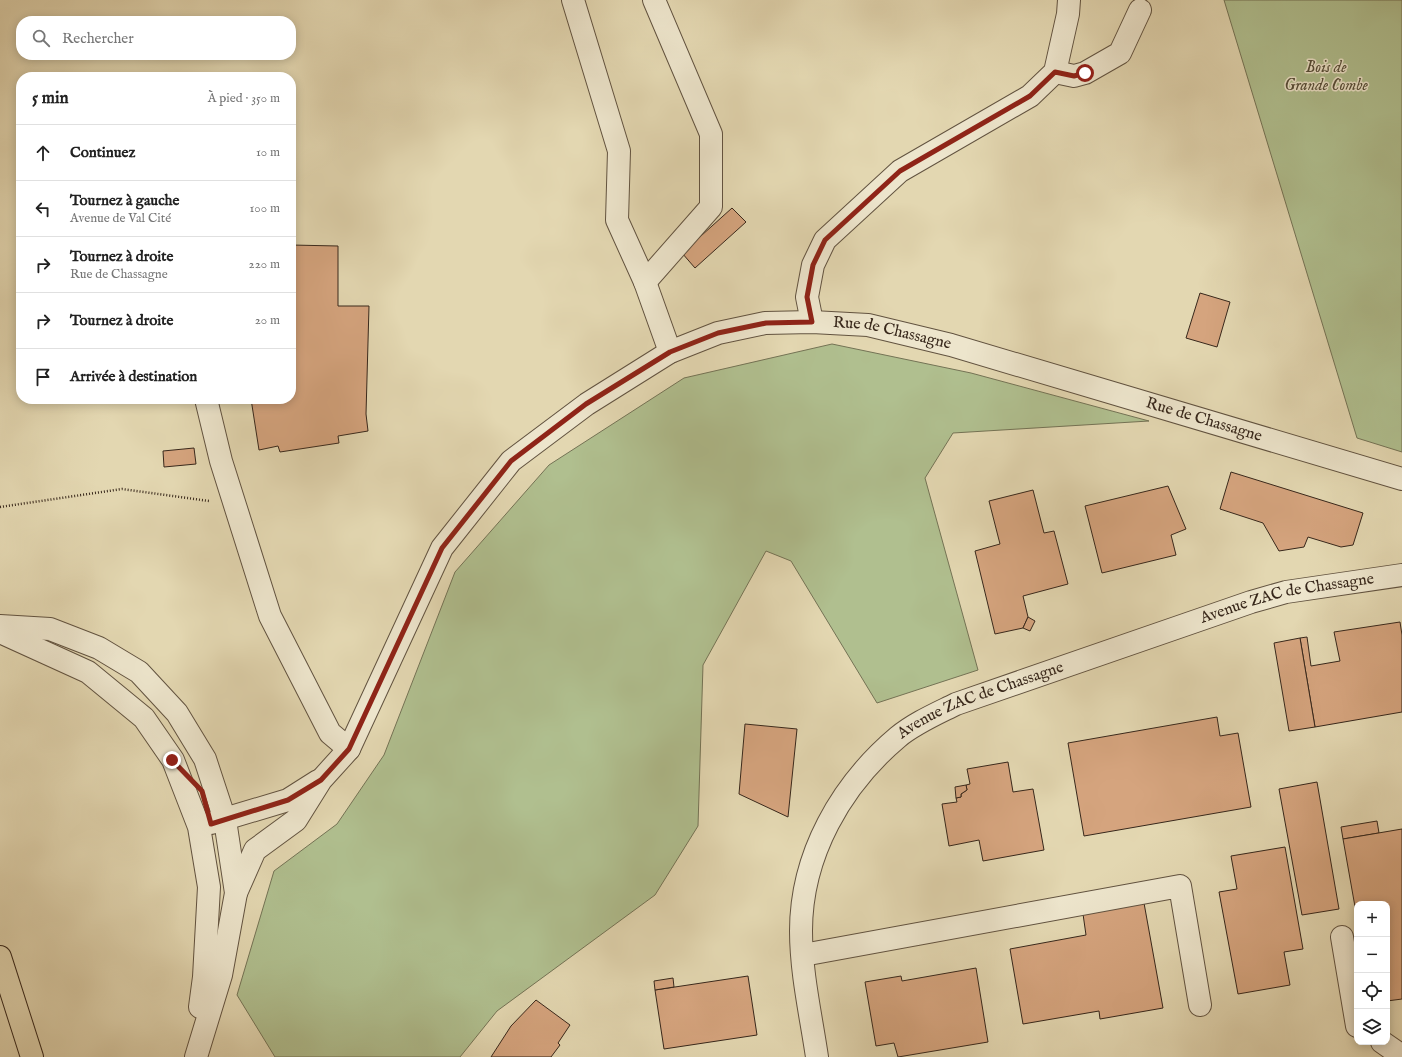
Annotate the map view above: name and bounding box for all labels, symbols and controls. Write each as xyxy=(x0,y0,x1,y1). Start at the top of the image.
search box xyxy=(16,16,296,60)
icon: search xyxy=(30,27,52,49)
text: Rechercher xyxy=(62,29,134,48)
park label: Bois de Grande Combe xyxy=(1284,58,1368,96)
route start xyxy=(1076,64,1094,82)
text: 5 min xyxy=(32,88,69,109)
text: À pied · 350 m xyxy=(208,90,280,107)
icon: ahead xyxy=(32,142,54,164)
text: Continuez xyxy=(70,143,135,162)
text: 10 m xyxy=(256,144,280,161)
text: Tournez à gauche xyxy=(70,191,179,210)
icon: left xyxy=(32,198,54,220)
text: 100 m xyxy=(250,200,280,217)
text: Avenue de Val Cité xyxy=(70,210,171,227)
text: Tournez à droite xyxy=(70,247,173,266)
icon: right xyxy=(32,254,54,276)
text: 220 m xyxy=(249,256,280,273)
text: Rue de Chassagne xyxy=(70,266,168,283)
icon: right xyxy=(32,310,54,332)
text: Tournez à droite xyxy=(70,311,173,330)
text: 20 m xyxy=(255,312,280,329)
street label: Rue de Chassagne xyxy=(832,313,953,355)
icon: arrive xyxy=(32,366,54,388)
text: Arrivée à destination xyxy=(70,367,197,386)
street label: Rue de Chassagne xyxy=(1143,393,1264,447)
street label: Avenue ZAC de Chassagne xyxy=(1197,569,1375,629)
street label: Avenue ZAC de Chassagne xyxy=(893,658,1066,744)
route end xyxy=(163,751,181,769)
map controls xyxy=(1354,901,1390,1045)
button: + xyxy=(1354,901,1390,937)
button: − xyxy=(1354,937,1390,973)
button: locate xyxy=(1354,973,1390,1009)
button: layers xyxy=(1354,1009,1390,1045)

